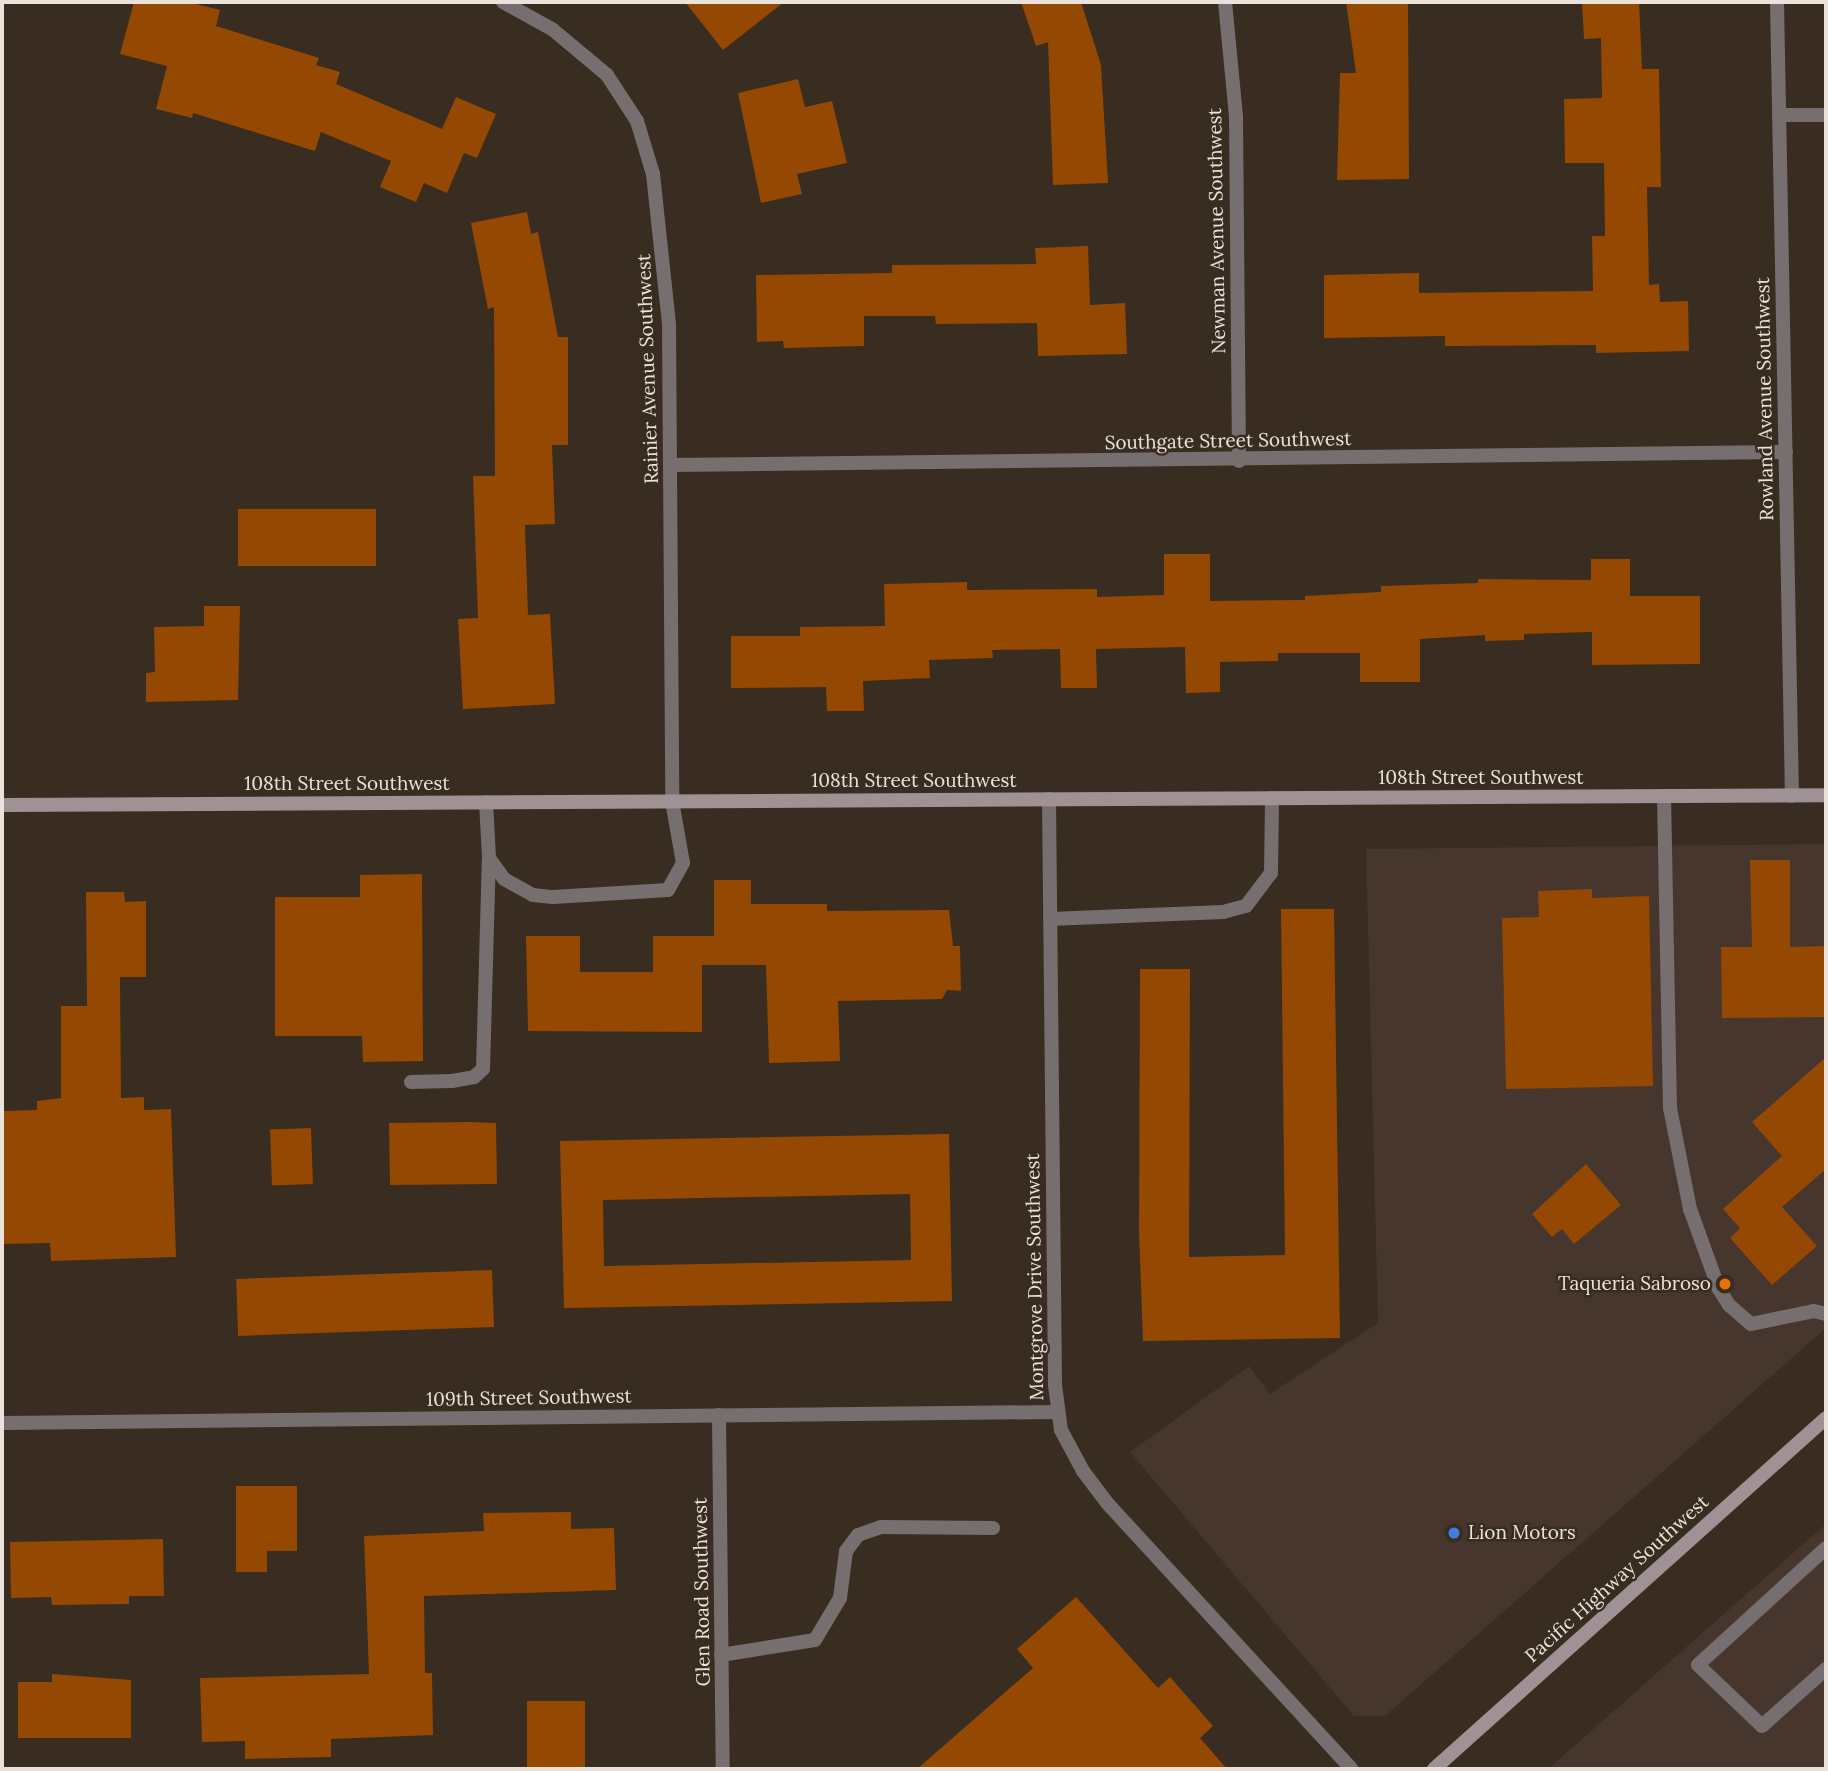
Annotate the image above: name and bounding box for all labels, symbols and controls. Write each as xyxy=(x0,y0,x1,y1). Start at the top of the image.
street label: Newman Avenue Southwest xyxy=(1203,108,1231,354)
street label: Rainier Avenue Southwest xyxy=(633,254,663,484)
street label: Rowland Avenue Southwest xyxy=(1751,277,1779,521)
street label: Southgate Street Southwest xyxy=(1104,427,1352,455)
street label: 108th Street Southwest xyxy=(1378,767,1584,789)
street label: 108th Street Southwest xyxy=(811,770,1017,792)
street label: 108th Street Southwest xyxy=(244,773,450,795)
street label: Montgrove Drive Southwest xyxy=(1021,1153,1049,1401)
place label: Taqueria Sabroso xyxy=(1558,1273,1711,1295)
marker: Taqueria Sabroso xyxy=(1717,1276,1733,1292)
street label: 109th Street Southwest xyxy=(426,1385,632,1411)
street label: Pacific Highway Southwest xyxy=(1521,1491,1713,1667)
street label: Glen Road Southwest xyxy=(689,1497,715,1687)
place label: Lion Motors xyxy=(1468,1522,1576,1544)
marker: Lion Motors xyxy=(1446,1525,1462,1541)

